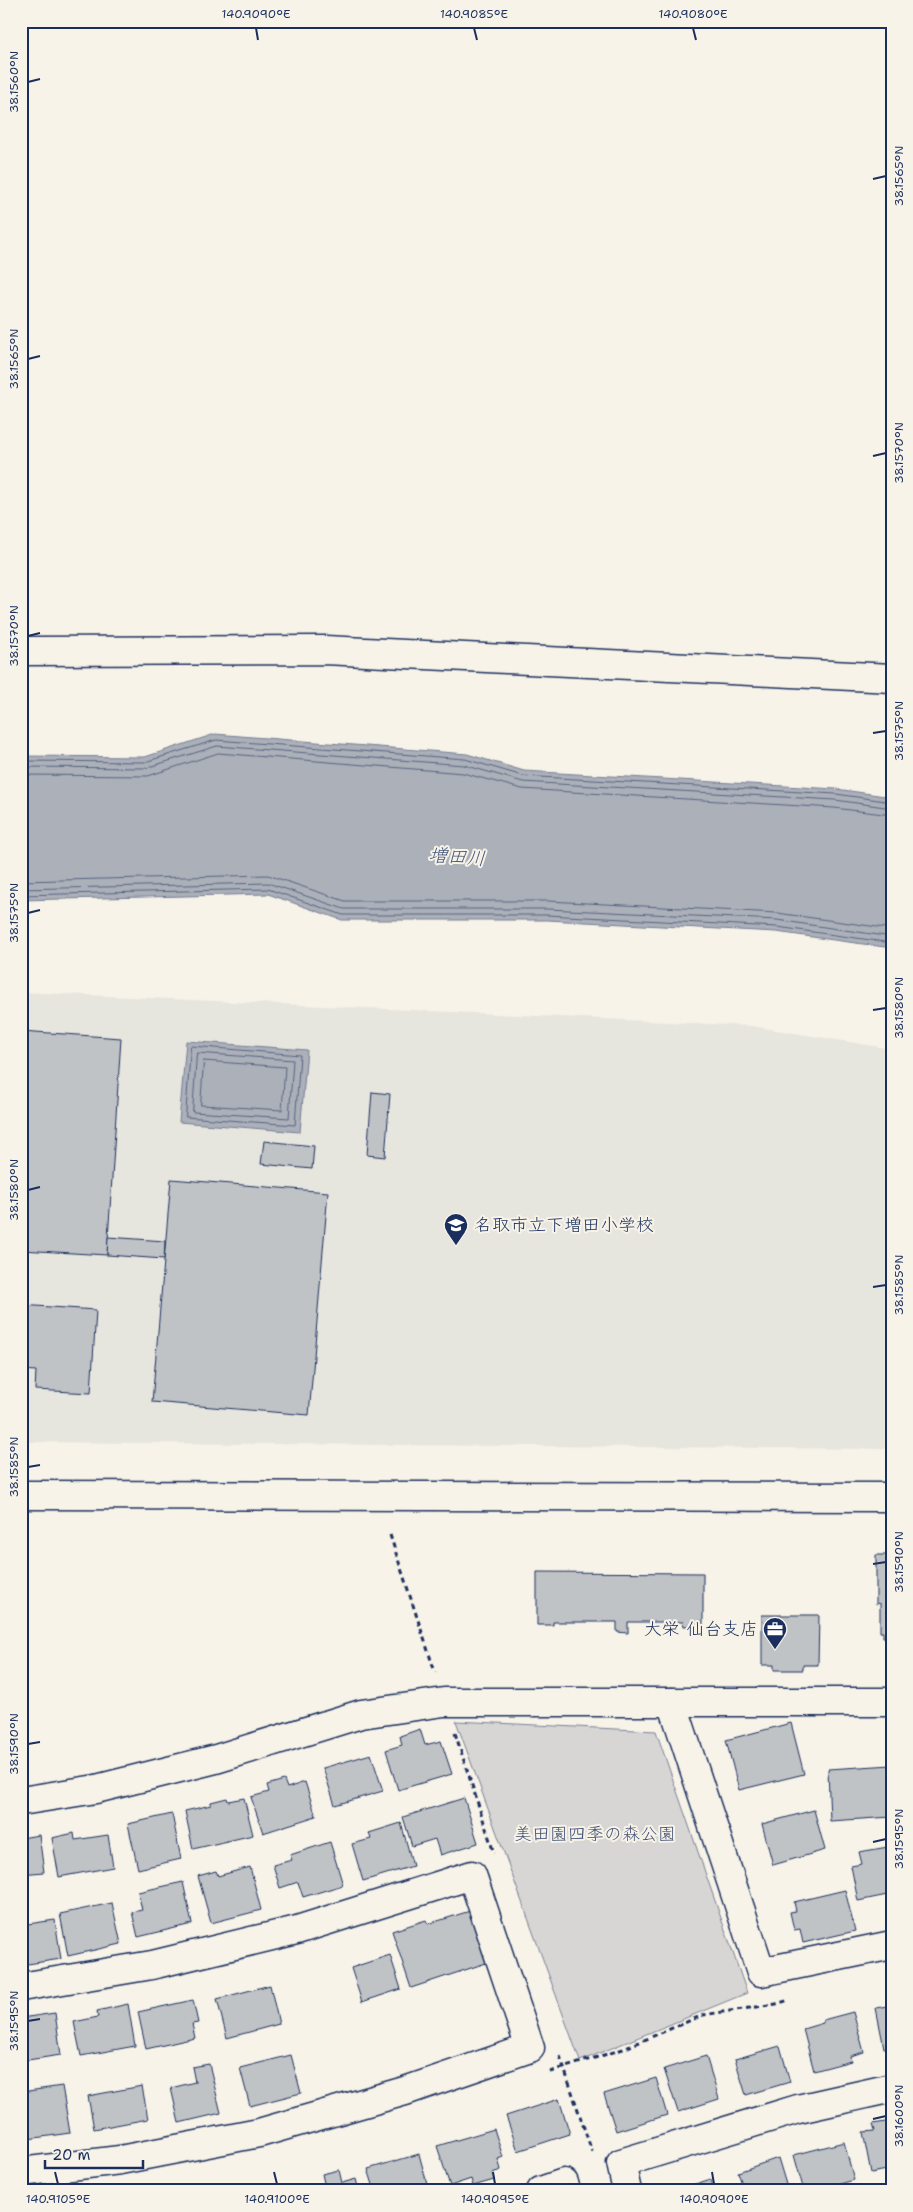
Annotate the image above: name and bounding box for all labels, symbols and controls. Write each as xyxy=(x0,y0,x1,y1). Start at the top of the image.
text: 140.9090°E xyxy=(221,6,291,22)
text: 140.9085°E xyxy=(440,6,508,22)
text: 140.9080°E xyxy=(658,6,728,22)
text: 38.1560°N xyxy=(6,51,22,113)
text: 38.1565°N xyxy=(891,146,907,206)
text: 38.1565°N xyxy=(6,329,22,389)
text: 38.1570°N xyxy=(891,422,907,484)
text: 38.1570°N xyxy=(6,605,22,667)
text: 38.1575°N xyxy=(891,701,907,761)
water label: 増田川 xyxy=(428,842,486,871)
text: 38.1575°N xyxy=(6,883,22,943)
text: 38.1580°N xyxy=(891,977,907,1039)
text: 38.1580°N xyxy=(6,1159,22,1221)
school or university icon: 名取市立下増田小学校 xyxy=(443,1212,469,1246)
place label: 名取市立下増田小学校 xyxy=(474,1213,654,1237)
text: 38.1585°N xyxy=(891,1255,907,1315)
text: 38.1585°N xyxy=(6,1437,22,1497)
text: 38.1590°N xyxy=(891,1531,907,1593)
office icon: 大栄 仙台支店 xyxy=(762,1616,788,1650)
place label: 大栄 仙台支店 xyxy=(644,1617,758,1641)
text: 38.1590°N xyxy=(6,1713,22,1775)
text: 38.1595°N xyxy=(891,1809,907,1869)
park label: 美田園四季の森公園 xyxy=(514,1822,676,1846)
text: 38.1595°N xyxy=(6,1991,22,2051)
text: 38.1600°N xyxy=(891,2084,907,2148)
scale bar xyxy=(45,2137,142,2169)
text: 20 m xyxy=(52,2145,91,2165)
text: 140.9105°E xyxy=(26,2191,90,2207)
text: 140.9100°E xyxy=(244,2191,310,2207)
text: 140.9095°E xyxy=(461,2191,529,2207)
text: 140.9090°E xyxy=(679,2191,749,2207)

